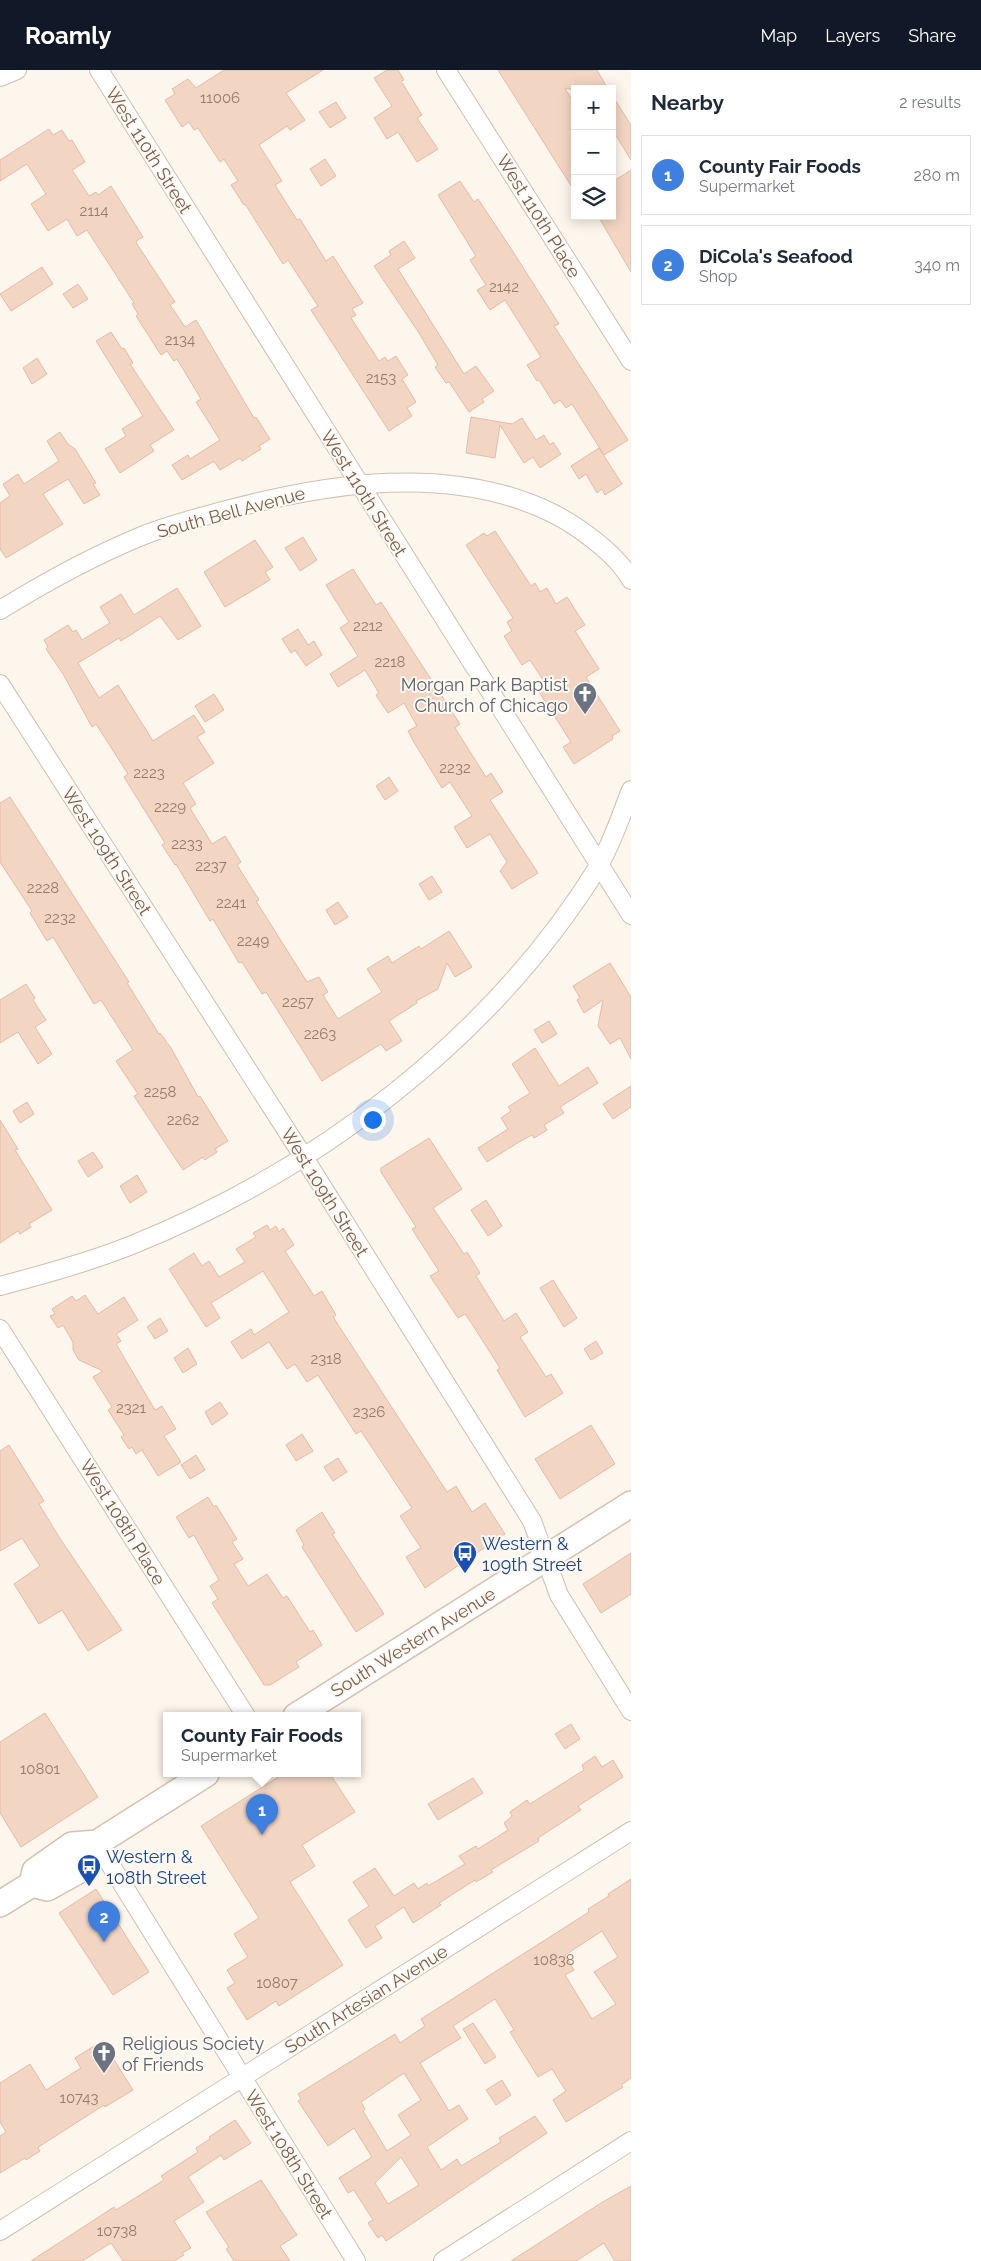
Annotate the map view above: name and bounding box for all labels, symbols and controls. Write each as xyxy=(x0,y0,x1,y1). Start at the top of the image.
text: Roamly xyxy=(25,21,111,50)
text: Map xyxy=(761,25,797,46)
text: Layers xyxy=(825,25,880,46)
text: Share xyxy=(908,25,956,46)
street label: West 110th Street xyxy=(102,83,196,217)
map controls xyxy=(571,85,616,220)
button: + xyxy=(571,85,616,130)
house number: 11006 xyxy=(200,89,240,107)
text: Nearby xyxy=(651,90,724,115)
text: 2 results xyxy=(899,93,961,112)
button: − xyxy=(571,130,616,175)
street label: West 110th Place xyxy=(493,151,586,282)
text: County Fair Foods xyxy=(699,155,861,177)
text: 1 xyxy=(664,166,672,185)
text: 280 m xyxy=(914,166,960,185)
button: layers xyxy=(571,175,616,220)
text: Supermarket xyxy=(699,177,795,196)
house number: 2114 xyxy=(80,202,108,220)
text: DiCola's Seafood xyxy=(699,245,853,267)
text: 2 xyxy=(663,256,673,275)
text: 340 m xyxy=(914,256,960,275)
text: Shop xyxy=(699,267,737,286)
house number: 2142 xyxy=(489,278,519,296)
house number: 2134 xyxy=(165,331,195,349)
house number: 2153 xyxy=(366,369,396,387)
street label: West 110th Street xyxy=(317,426,411,560)
street label: South Bell Avenue xyxy=(155,482,308,542)
house number: 2212 xyxy=(353,617,383,635)
house number: 2218 xyxy=(375,653,406,671)
place label: Morgan Park Baptist Church of Chicago xyxy=(401,674,568,716)
church icon: Morgan Park Baptist Church of Chicago xyxy=(572,681,598,715)
house number: 2232 xyxy=(439,759,471,777)
house number: 2223 xyxy=(133,764,165,782)
street label: West 109th Street xyxy=(58,783,156,919)
house number: 2229 xyxy=(154,798,186,816)
house number: 2233 xyxy=(171,835,203,853)
house number: 2237 xyxy=(195,857,227,875)
house number: 2228 xyxy=(27,879,59,897)
house number: 2241 xyxy=(216,894,247,912)
house number: 2232 xyxy=(44,909,76,927)
house number: 2249 xyxy=(237,932,270,950)
house number: 2257 xyxy=(282,993,314,1011)
house number: 2263 xyxy=(304,1025,336,1043)
house number: 2258 xyxy=(144,1083,176,1101)
your location xyxy=(360,1107,386,1133)
house number: 2262 xyxy=(167,1111,199,1129)
street label: West 109th Street xyxy=(277,1124,373,1260)
house number: 2318 xyxy=(310,1350,342,1368)
house number: 2321 xyxy=(116,1399,147,1417)
house number: 2326 xyxy=(353,1403,385,1421)
street label: West 108th Place xyxy=(76,1455,170,1589)
place label: Western & 109th Street xyxy=(482,1533,582,1575)
bus stop icon: Western & 109th Street xyxy=(452,1540,478,1574)
street label: South Western Avenue xyxy=(327,1582,500,1701)
popup xyxy=(163,1712,361,1777)
text: County Fair Foods xyxy=(181,1724,343,1746)
text: Supermarket xyxy=(181,1746,277,1765)
house number: 10801 xyxy=(20,1760,61,1778)
pin: 1 xyxy=(246,1794,278,1835)
place label: Western & 108th Street xyxy=(106,1846,206,1888)
bus stop icon: Western & 108th Street xyxy=(76,1853,102,1887)
pin: 2 xyxy=(88,1901,120,1942)
street label: South Artesian Avenue xyxy=(281,1940,452,2058)
house number: 10838 xyxy=(533,1951,575,1969)
house number: 10807 xyxy=(256,1974,298,1992)
place label: Religious Society of Friends xyxy=(122,2033,265,2075)
church icon: Religious Society of Friends xyxy=(91,2040,117,2074)
street label: West 108th Street xyxy=(241,2086,337,2222)
house number: 10743 xyxy=(60,2089,98,2107)
house number: 10738 xyxy=(97,2222,137,2240)

